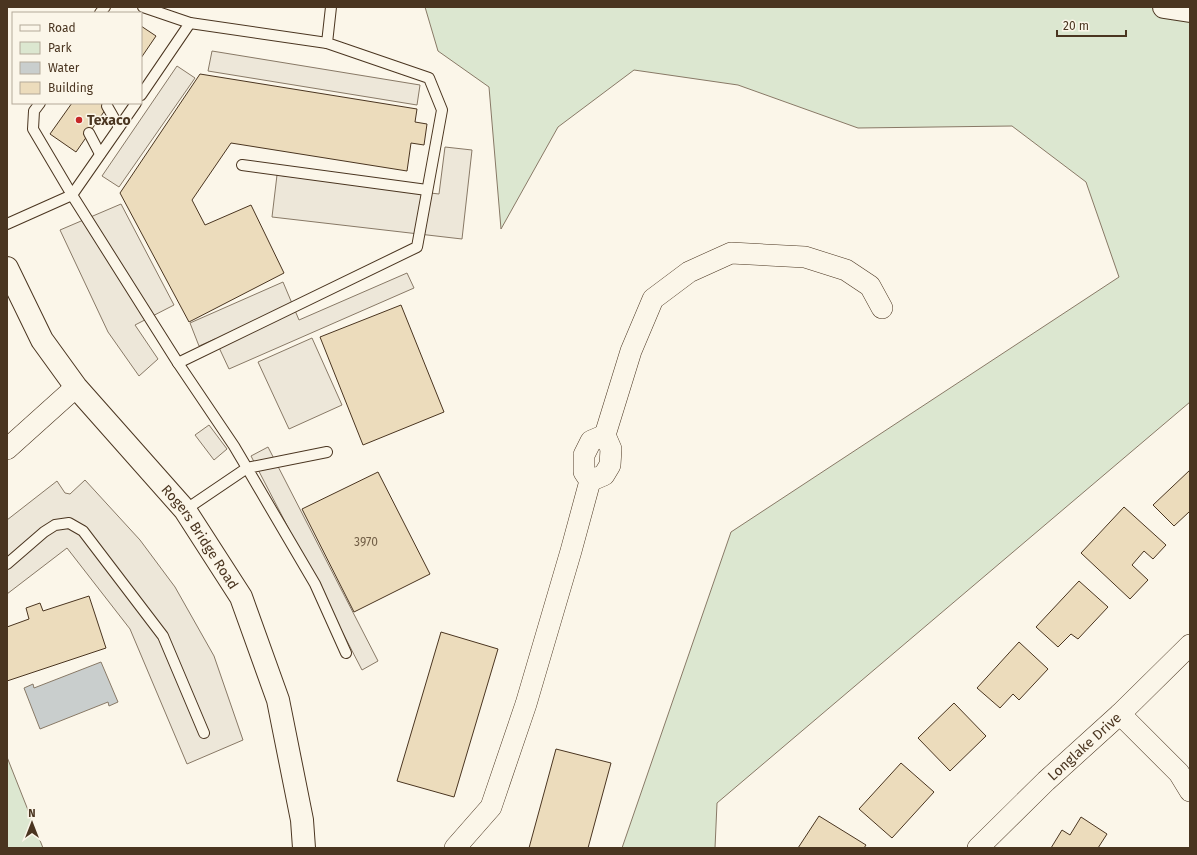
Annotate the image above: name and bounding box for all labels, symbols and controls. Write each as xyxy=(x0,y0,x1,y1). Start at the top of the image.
legend xyxy=(12,12,142,104)
scale bar xyxy=(1057,12,1126,38)
text: 20 m xyxy=(1063,19,1089,33)
text: Road xyxy=(48,21,76,35)
text: Park xyxy=(48,41,72,55)
text: Water xyxy=(48,61,80,75)
text: Building xyxy=(48,81,94,95)
place label: Texaco xyxy=(87,112,131,129)
marker: Texaco xyxy=(74,115,84,125)
street label: Rogers Bridge Road xyxy=(158,481,242,592)
house number: 3970 xyxy=(354,535,378,549)
street label: Longlake Drive xyxy=(1044,709,1124,784)
north arrow xyxy=(12,803,52,843)
text: N xyxy=(28,807,36,820)

